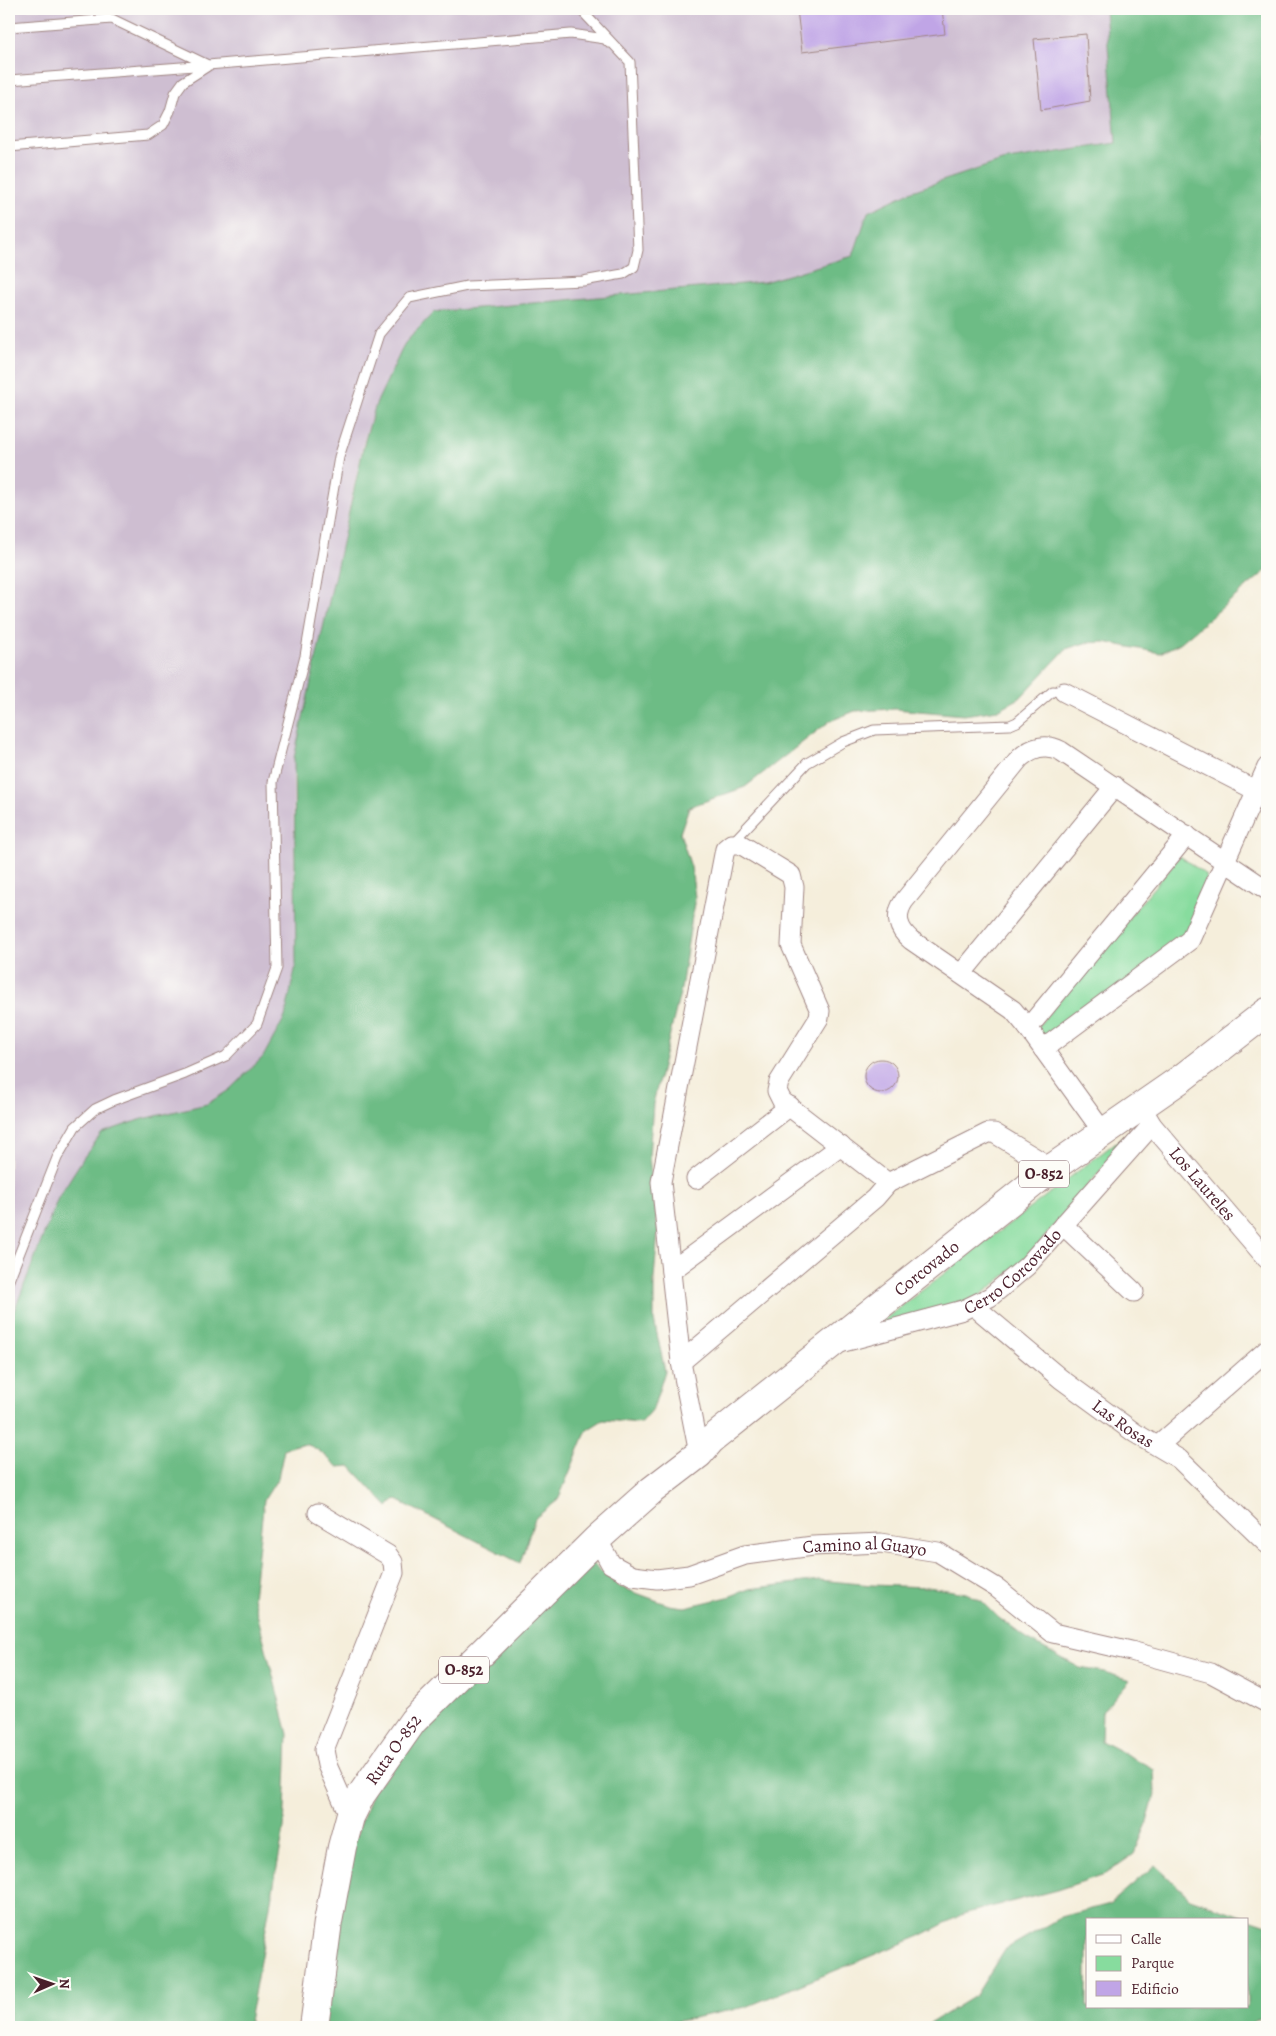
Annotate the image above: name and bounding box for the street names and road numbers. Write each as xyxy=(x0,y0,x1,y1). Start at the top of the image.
street label: Los Laureles xyxy=(1164,1141,1241,1226)
road number: O-852 xyxy=(1019,1160,1069,1188)
street label: Cerro Corcovado xyxy=(960,1223,1067,1320)
street label: Corcovado xyxy=(889,1235,964,1302)
street label: Las Rosas xyxy=(1087,1394,1158,1454)
street label: Camino al Guayo xyxy=(801,1531,928,1562)
road number: O-852 xyxy=(439,1656,489,1684)
street label: Ruta O-852 xyxy=(360,1707,427,1790)

